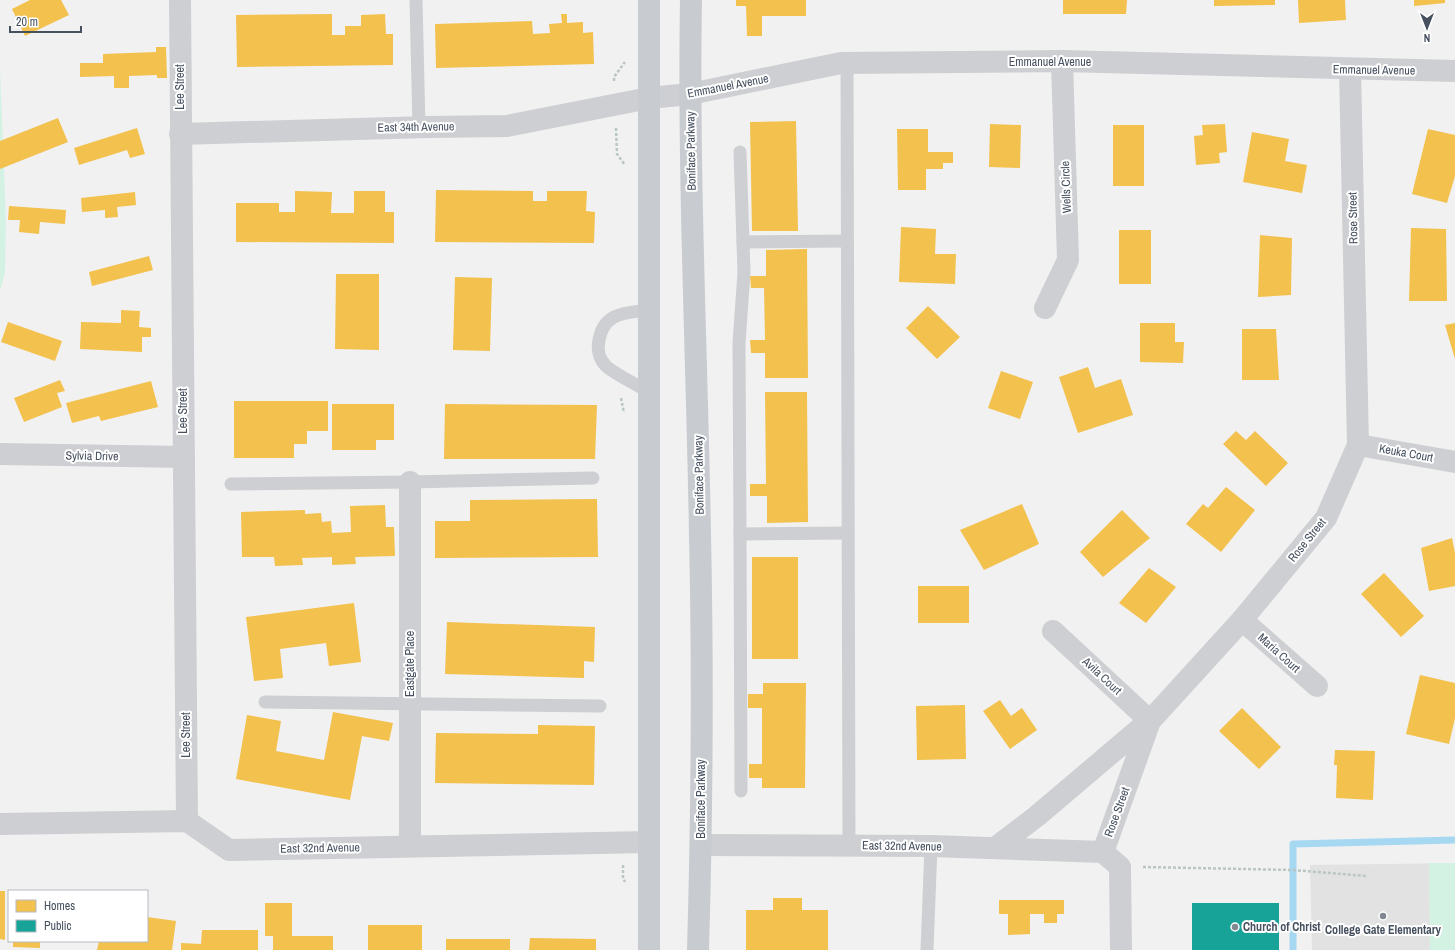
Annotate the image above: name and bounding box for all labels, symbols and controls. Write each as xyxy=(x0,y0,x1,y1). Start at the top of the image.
scale bar xyxy=(10,8,81,34)
north arrow xyxy=(1407,8,1447,48)
text: 20 m xyxy=(16,14,38,30)
text: N xyxy=(1424,31,1430,45)
street label: Emmanuel Avenue xyxy=(1009,54,1091,70)
street label: Emmanuel Avenue xyxy=(1333,61,1415,79)
street label: Lee Street xyxy=(172,64,188,110)
street label: Emmanuel Avenue xyxy=(686,70,770,102)
street label: Boniface Parkway xyxy=(682,111,700,191)
street label: East 34th Avenue xyxy=(377,118,455,136)
street label: Wells Circle xyxy=(1057,161,1075,213)
street label: Rose Street xyxy=(1345,192,1361,244)
street label: Lee Street xyxy=(175,388,191,434)
street label: Boniface Parkway xyxy=(690,435,708,515)
street label: Keuka Court xyxy=(1378,440,1435,466)
street label: Sylvia Drive xyxy=(65,448,119,464)
street label: Rose Street xyxy=(1284,515,1330,565)
street label: Maria Court xyxy=(1254,630,1304,677)
street label: Eastgate Place xyxy=(402,631,418,697)
street label: Avila Court xyxy=(1078,653,1125,699)
street label: Lee Street xyxy=(178,712,194,758)
street label: Boniface Parkway xyxy=(693,759,709,839)
street label: Rose Street xyxy=(1101,785,1133,839)
street label: East 32nd Avenue xyxy=(862,837,942,855)
street label: East 32nd Avenue xyxy=(280,839,360,857)
legend xyxy=(8,890,148,942)
text: Homes xyxy=(44,898,75,914)
marker: College Gate Elementary xyxy=(1378,911,1388,921)
text: Public xyxy=(44,918,71,934)
place label: Church of Christ xyxy=(1243,919,1321,935)
marker: Church of Christ xyxy=(1230,922,1240,932)
place label: College Gate Elementary xyxy=(1325,922,1441,938)

